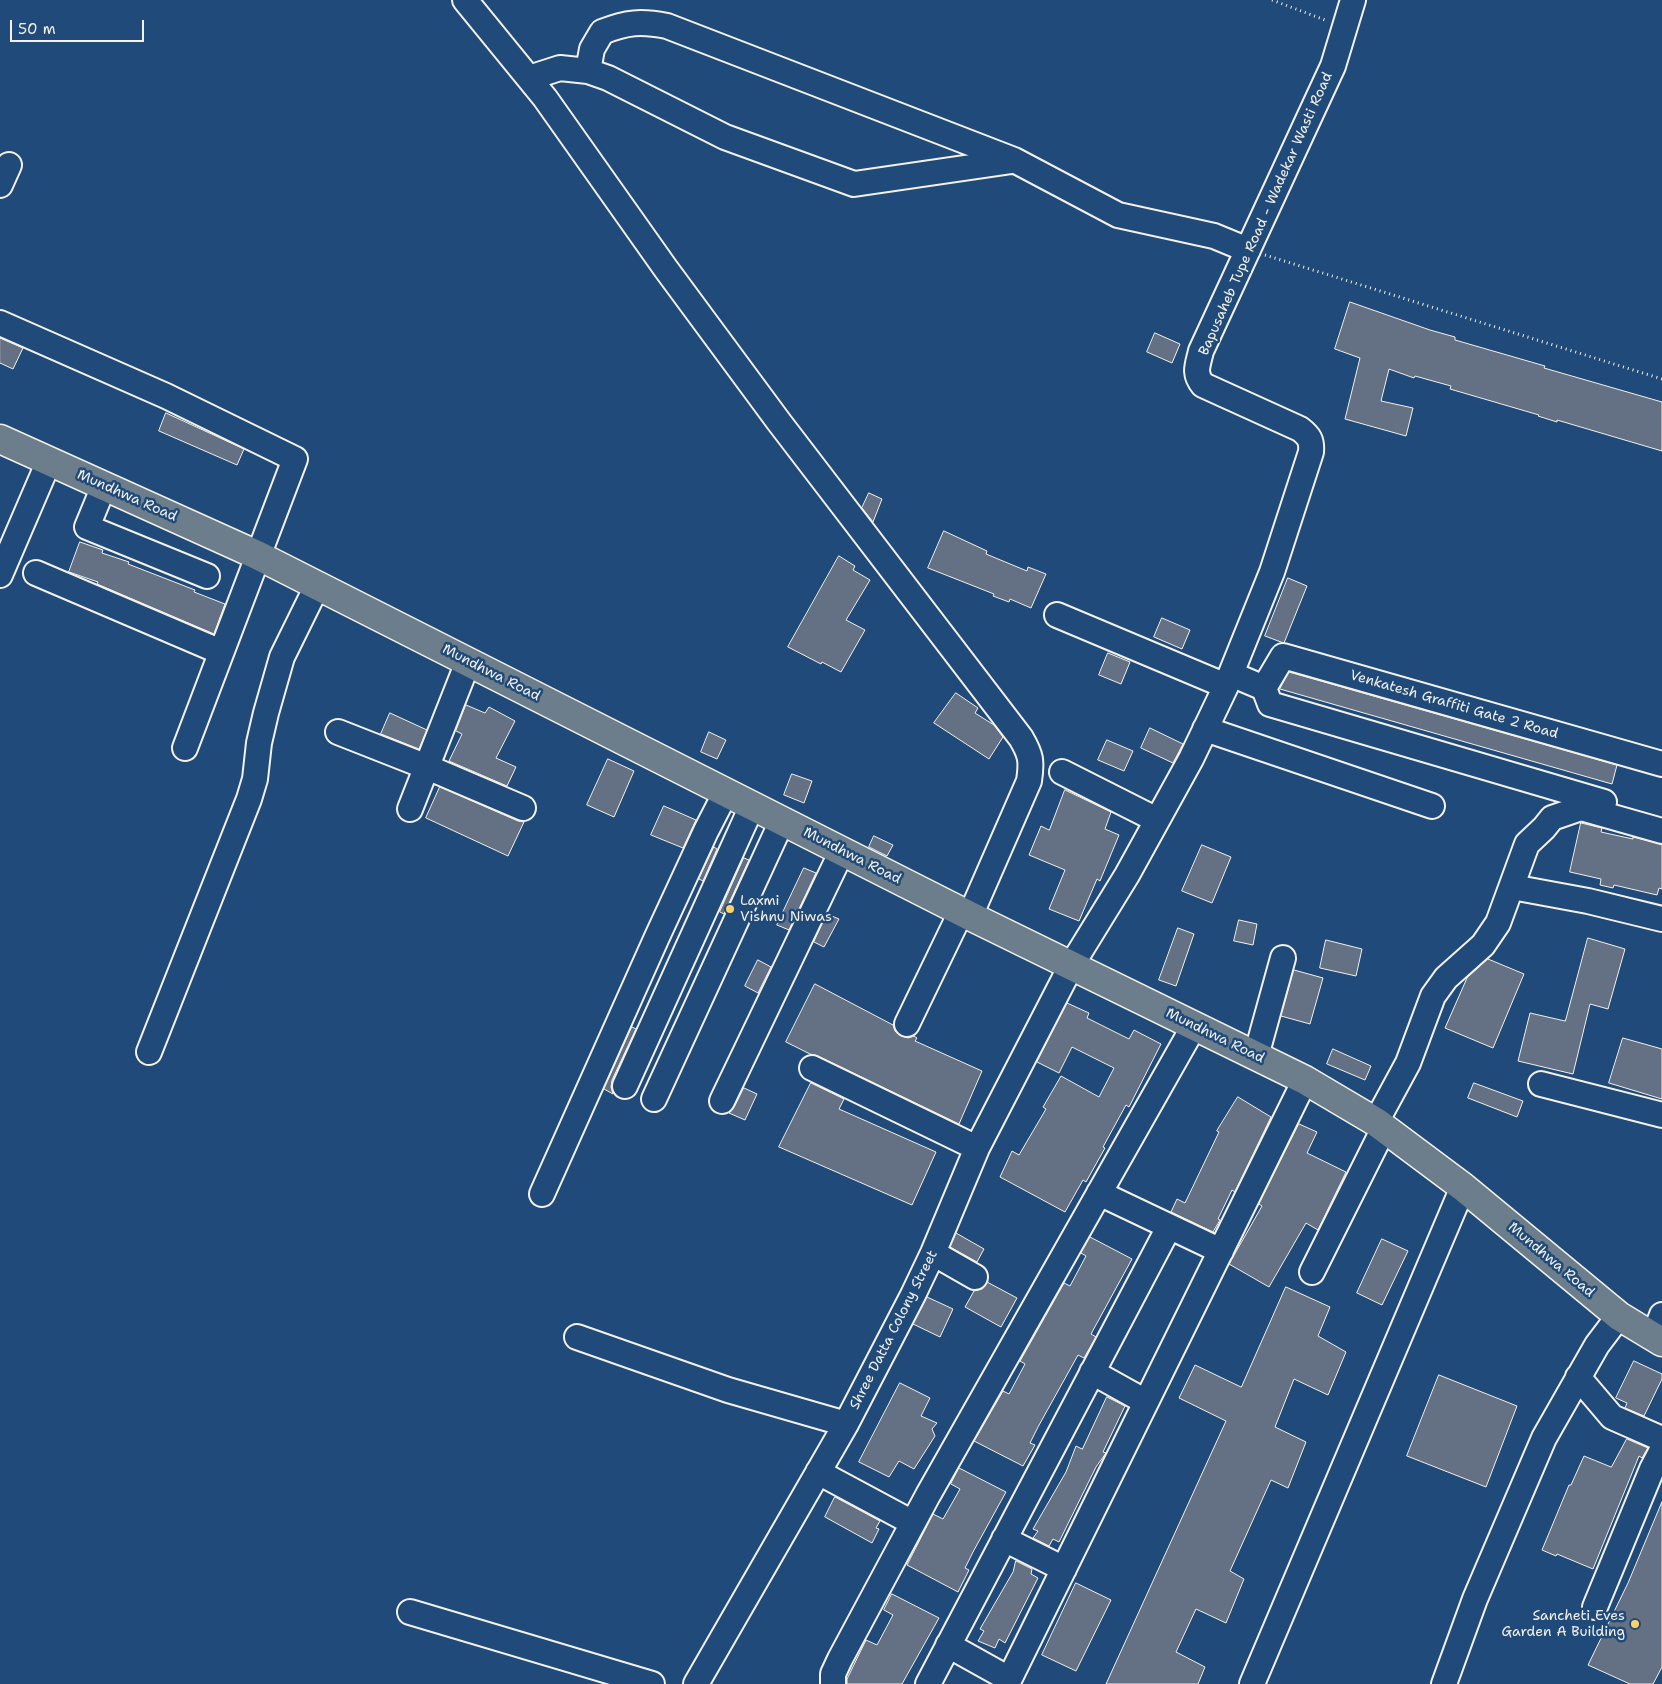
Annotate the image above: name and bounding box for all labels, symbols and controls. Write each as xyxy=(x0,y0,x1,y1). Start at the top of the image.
scale bar xyxy=(12,10,146,42)
text: 50 m xyxy=(18,19,56,39)
street label: Bapusaheb Tupe Road - Wadekar Wasti Road xyxy=(1196,70,1336,358)
street label: Mundhwa Road xyxy=(74,466,180,526)
street label: Mundhwa Road xyxy=(439,641,543,705)
street label: Venkatesh Graffiti Gate 2 Road xyxy=(1348,667,1560,743)
street label: Mundhwa Road xyxy=(800,824,904,888)
place label: Laxmi Vishnu Niwas xyxy=(740,893,832,926)
marker: Laxmi Vishnu Niwas xyxy=(724,903,736,915)
street label: Mundhwa Road xyxy=(1163,1005,1267,1067)
street label: Mundhwa Road xyxy=(1504,1219,1598,1301)
street label: Shree Datta Colony Street xyxy=(846,1247,942,1413)
place label: Sancheti Eves Garden A Building xyxy=(1501,1608,1625,1640)
marker: Sancheti Eves Garden A Building xyxy=(1629,1618,1641,1630)

